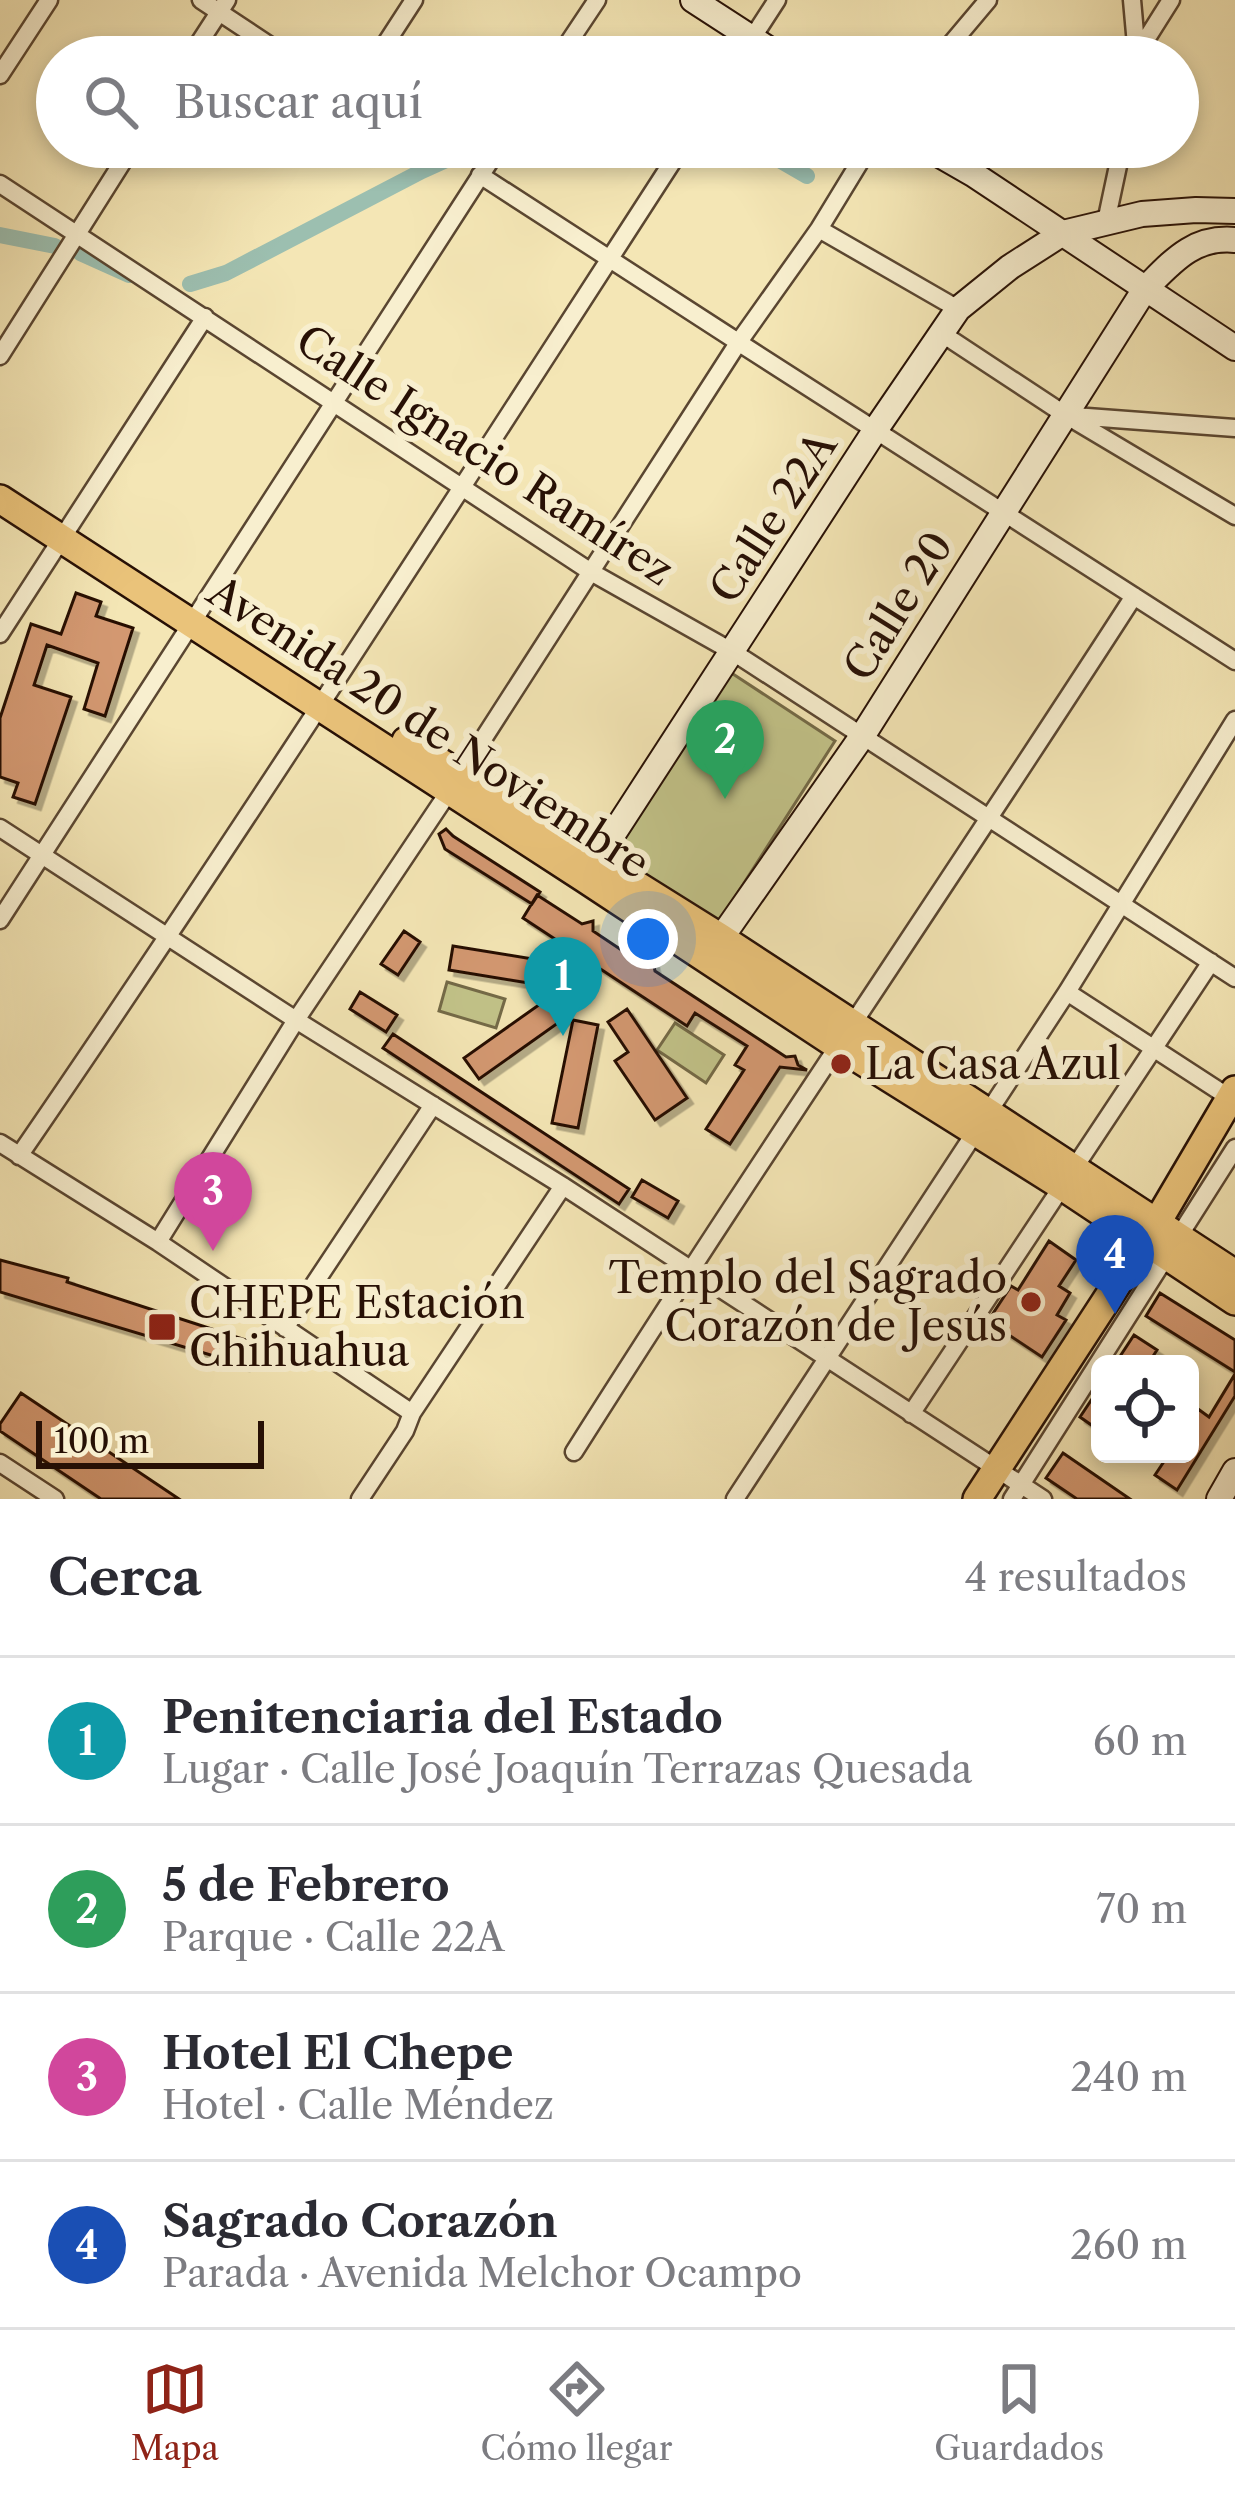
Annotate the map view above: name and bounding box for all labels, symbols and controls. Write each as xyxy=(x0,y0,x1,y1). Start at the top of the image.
search box xyxy=(36,36,1199,168)
icon: search xyxy=(78,69,144,135)
text: Buscar aquí xyxy=(174,74,423,130)
street label: Calle Ignacio Ramírez xyxy=(287,314,683,596)
street label: Calle 22A xyxy=(698,421,848,612)
street label: Calle 20 xyxy=(832,522,964,690)
street label: Avenida 20 de Noviembre xyxy=(198,564,659,889)
pin: 2 xyxy=(686,700,764,799)
your location xyxy=(618,909,678,969)
pin: 1 xyxy=(524,937,602,1036)
place label: La Casa Azul xyxy=(865,1038,1120,1090)
marker: La Casa Azul xyxy=(828,1051,854,1077)
pin: 3 xyxy=(174,1152,252,1251)
pin: 4 xyxy=(1076,1215,1154,1314)
place label: Templo del Sagrado Corazón de Jesús xyxy=(609,1252,1007,1352)
place label: CHEPE Estación Chihuahua xyxy=(189,1277,525,1377)
marker: Templo del Sagrado Corazón de Jesús xyxy=(1018,1289,1044,1315)
marker: CHEPE Estación Chihuahua xyxy=(146,1311,178,1343)
map controls xyxy=(1091,1355,1199,1463)
button: locate xyxy=(1091,1355,1199,1463)
scale bar xyxy=(36,1415,264,1468)
text: 100 m xyxy=(54,1421,149,1462)
text: Cerca xyxy=(48,1546,202,1608)
text: 4 resultados xyxy=(965,1553,1187,1601)
text: Penitenciaria del Estado xyxy=(162,1689,723,1745)
text: 1 xyxy=(78,1717,96,1765)
text: 60 m xyxy=(1093,1717,1187,1765)
text: Lugar · Calle José Joaquín Terrazas Quesada xyxy=(162,1745,972,1793)
text: 5 de Febrero xyxy=(162,1857,450,1913)
text: 2 xyxy=(75,1885,99,1933)
text: 70 m xyxy=(1096,1885,1187,1933)
text: Parque · Calle 22A xyxy=(162,1913,505,1961)
text: Hotel El Chepe xyxy=(162,2025,513,2081)
text: 3 xyxy=(76,2053,98,2101)
text: 240 m xyxy=(1071,2053,1187,2101)
text: Hotel · Calle Méndez xyxy=(162,2081,554,2129)
text: Sagrado Corazón xyxy=(162,2193,558,2249)
text: 4 xyxy=(75,2221,99,2269)
text: 260 m xyxy=(1070,2221,1187,2269)
text: Parada · Avenida Melchor Ocampo xyxy=(162,2249,802,2297)
tab: Mapa xyxy=(131,2356,219,2469)
tab: Cómo llegar xyxy=(481,2356,673,2469)
tab: Guardados xyxy=(934,2356,1104,2469)

